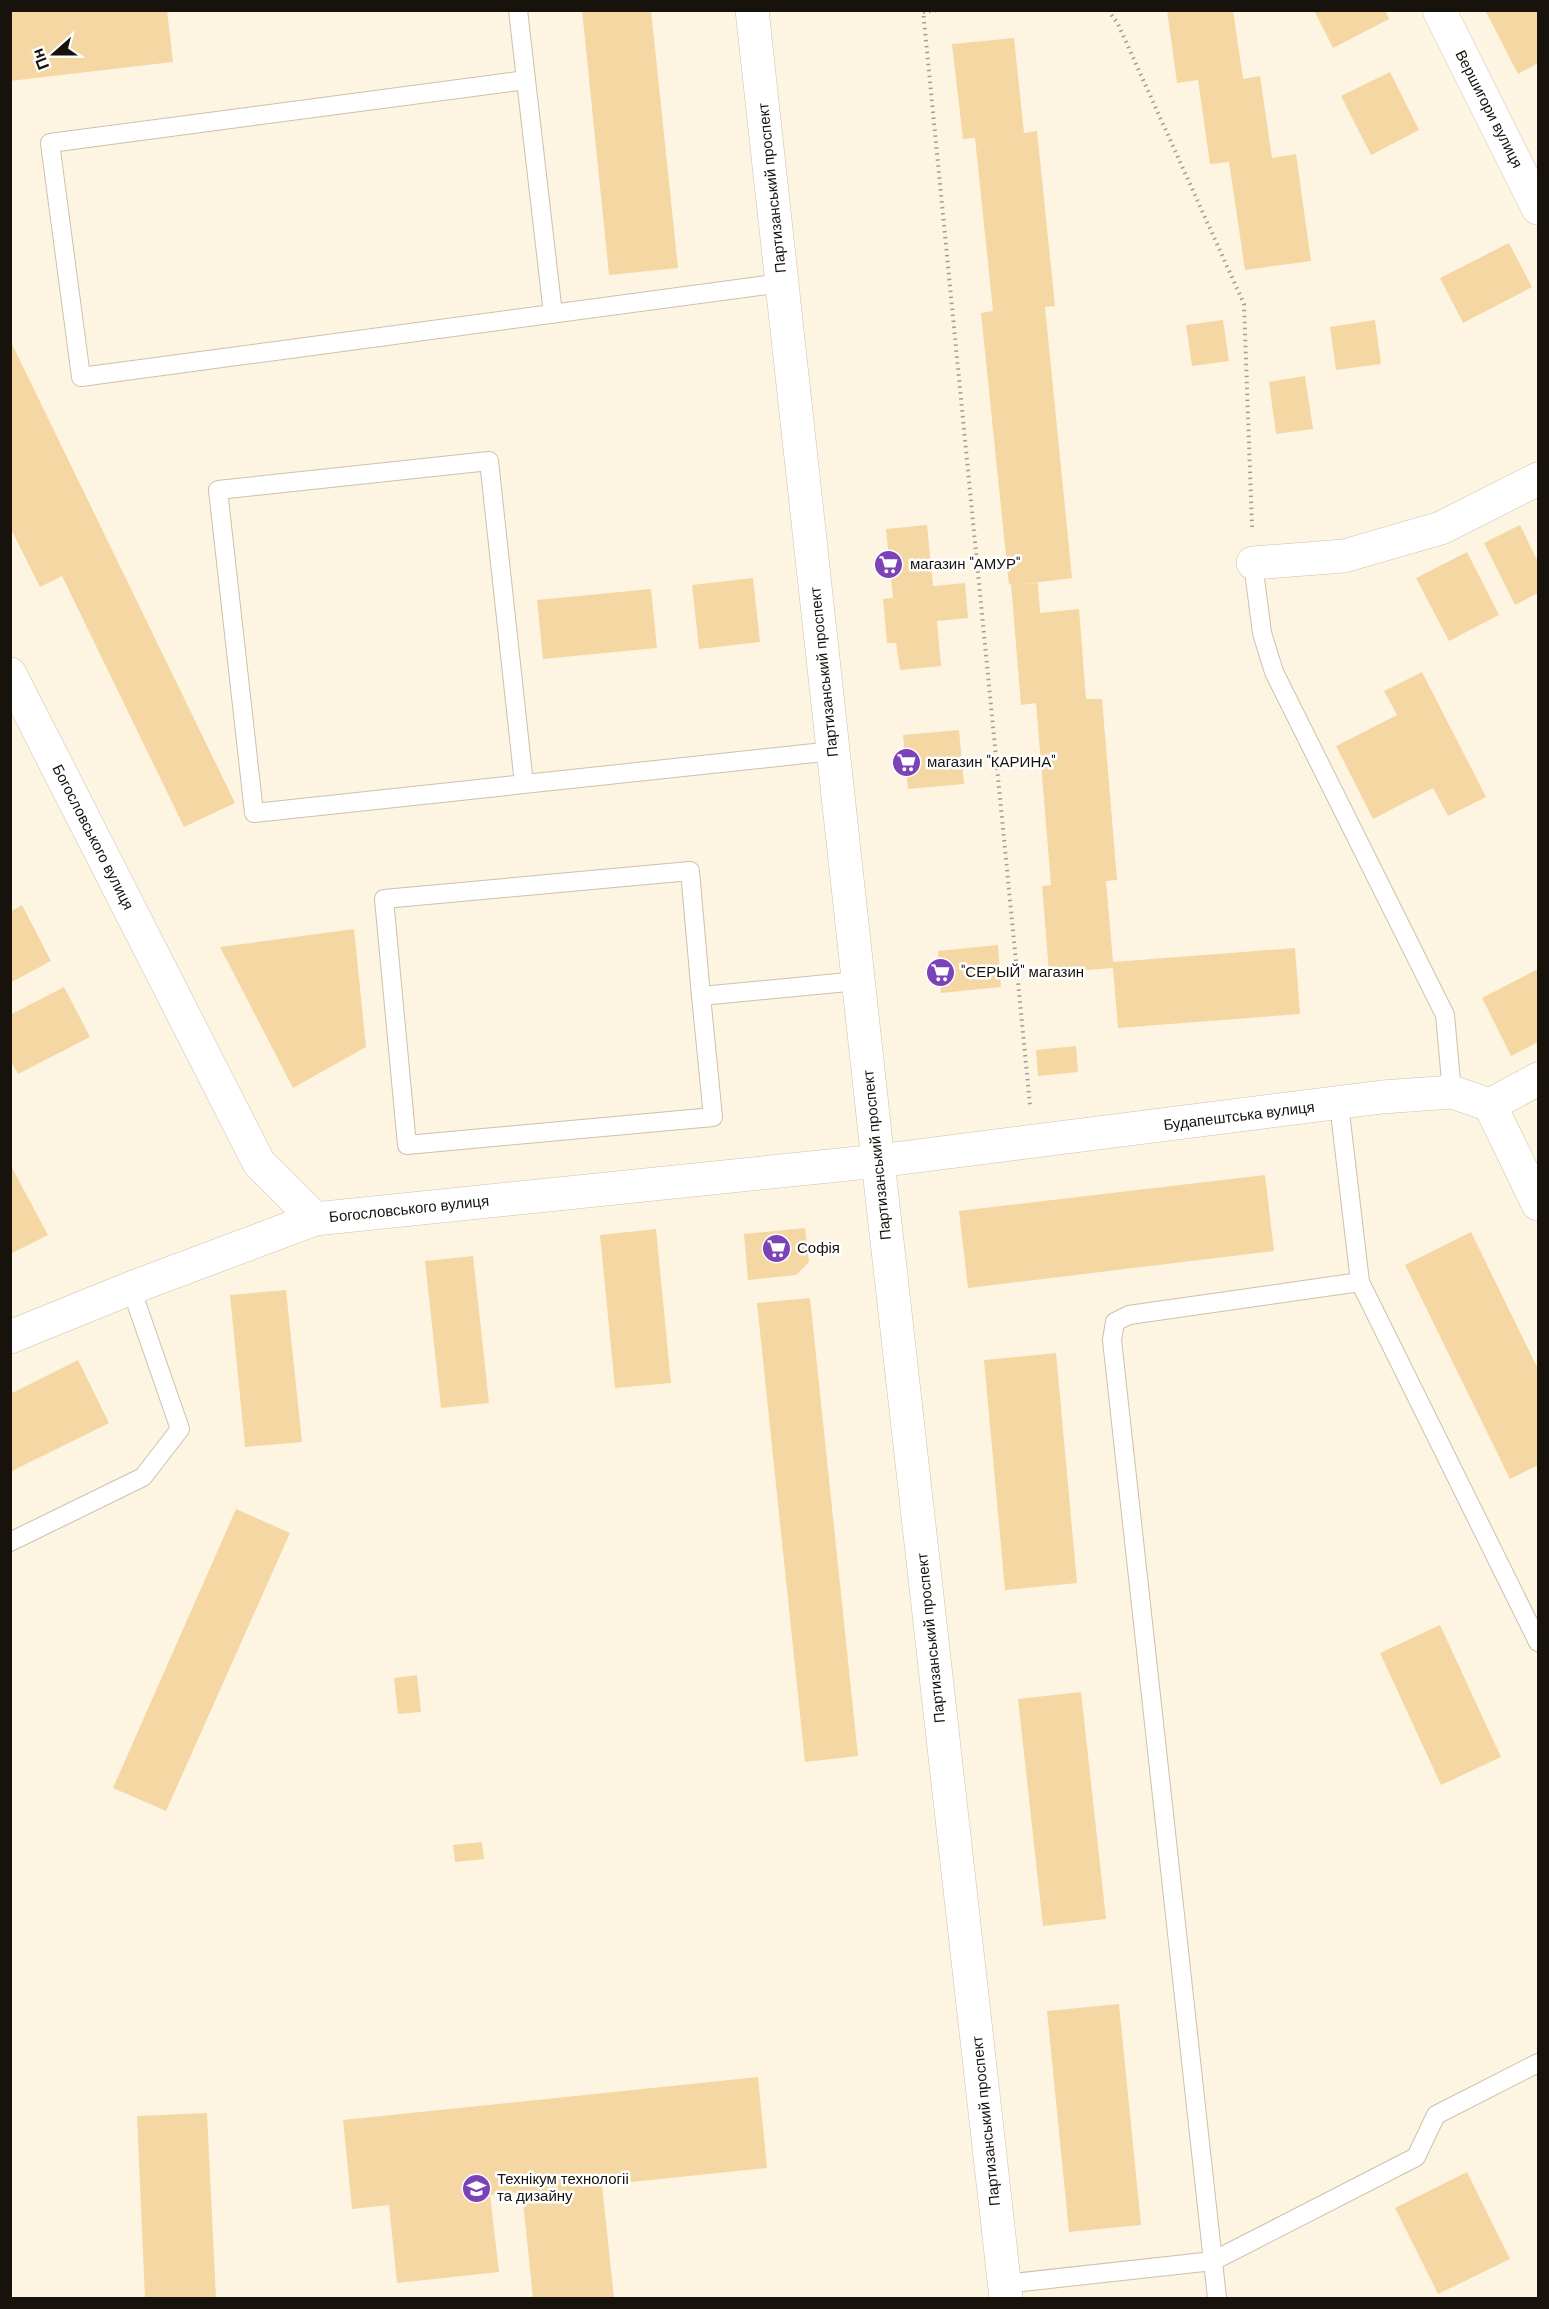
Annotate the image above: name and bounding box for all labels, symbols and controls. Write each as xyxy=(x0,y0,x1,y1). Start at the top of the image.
north arrow xyxy=(24,24,84,84)
text: Пн xyxy=(27,46,54,73)
street label: Вершигори вулиця xyxy=(1451,47,1527,171)
street label: Партизанський проспект xyxy=(753,102,791,274)
supermarket icon: магазин "АМУР" xyxy=(873,548,905,580)
place label: магазин "АМУР" xyxy=(910,554,1020,574)
street label: Партизанський проспект xyxy=(805,586,843,758)
supermarket icon: магазин "КАРИНА" xyxy=(890,746,922,778)
place label: магазин "КАРИНА" xyxy=(927,752,1056,772)
street label: Богословського вулиця xyxy=(48,761,138,913)
supermarket icon: "СЕРЫЙ" магазин xyxy=(924,956,956,988)
place label: "СЕРЫЙ" магазин xyxy=(961,962,1084,982)
street label: Партизанський проспект xyxy=(858,1069,896,1241)
street label: Будапештська вулиця xyxy=(1162,1097,1316,1135)
street label: Богословського вулиця xyxy=(328,1191,490,1227)
supermarket icon: Софія xyxy=(760,1232,792,1264)
place label: Софія xyxy=(797,1238,840,1258)
street label: Партизанський проспект xyxy=(912,1552,950,1724)
street label: Партизанський проспект xyxy=(967,2035,1005,2207)
place label: Технікум технологіі та дизайну xyxy=(497,2169,629,2206)
school or university icon: Технікум технологіі та дизайну xyxy=(460,2172,492,2204)

